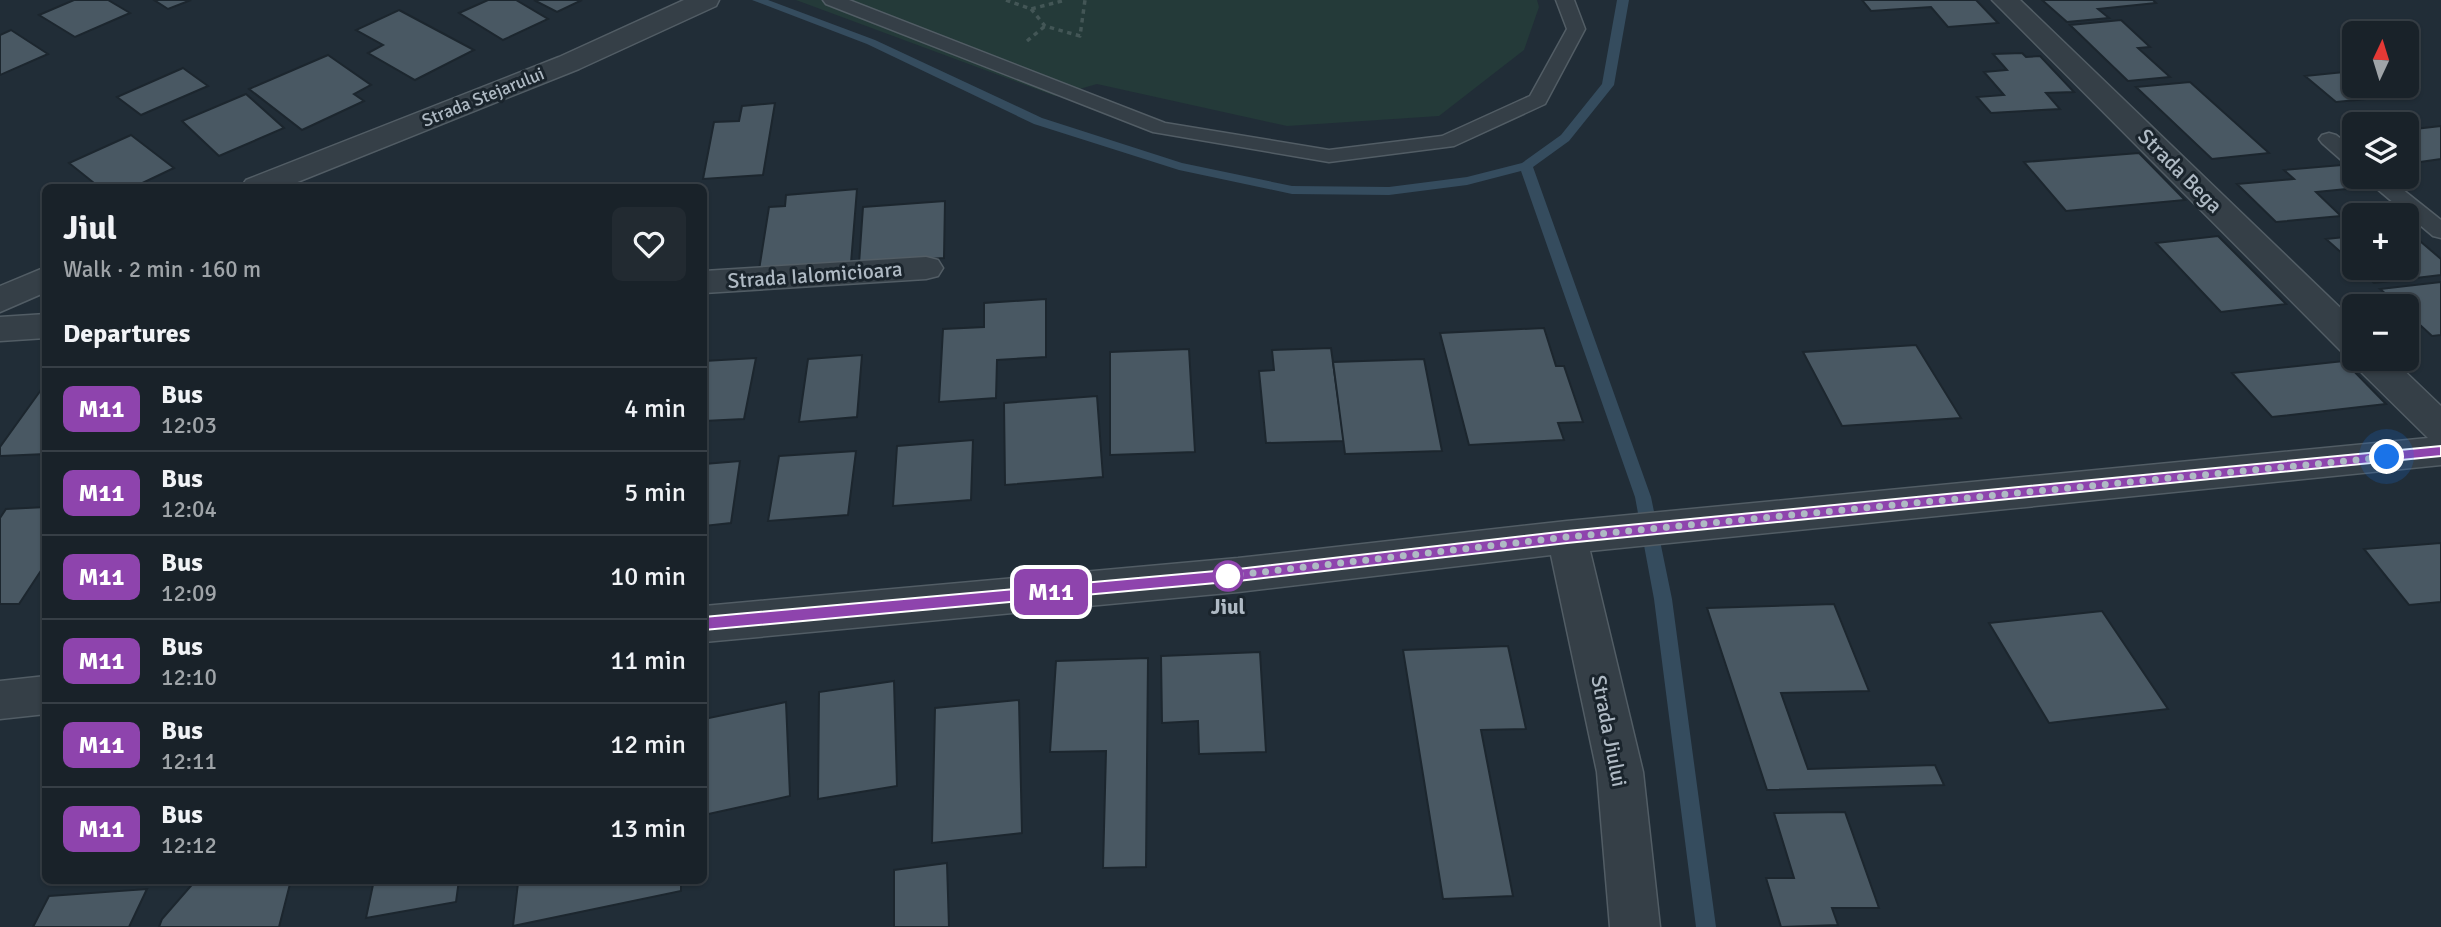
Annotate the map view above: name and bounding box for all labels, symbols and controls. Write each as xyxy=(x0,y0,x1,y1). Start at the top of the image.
north arrow xyxy=(2342,21,2418,98)
map controls xyxy=(2342,21,2419,371)
street label: Strada Stejarului xyxy=(419,62,547,132)
button: layers xyxy=(2342,112,2419,189)
street label: Strada Bega xyxy=(2132,123,2228,219)
button: + xyxy=(2342,203,2419,280)
button: heart xyxy=(612,207,686,281)
text: Jiul xyxy=(63,208,117,249)
text: Walk · 2 min · 160 m xyxy=(63,255,261,284)
street label: Strada Ialomicioara xyxy=(727,256,903,294)
button: − xyxy=(2342,294,2419,371)
text: Departures xyxy=(63,318,190,350)
text: Bus xyxy=(161,379,203,411)
text: 4 min xyxy=(624,393,686,425)
text: M11 xyxy=(79,394,124,424)
text: 12:03 xyxy=(161,411,217,440)
your location xyxy=(2369,439,2404,474)
text: Bus xyxy=(161,463,203,495)
text: 5 min xyxy=(624,477,686,509)
text: M11 xyxy=(79,478,124,508)
text: 12:04 xyxy=(161,495,217,524)
text: Bus xyxy=(161,547,203,579)
text: 10 min xyxy=(610,561,686,593)
marker: Jiul xyxy=(1213,561,1243,591)
text: M11 xyxy=(79,562,124,592)
line badge: M11 xyxy=(1011,569,1091,615)
text: M11 xyxy=(1028,577,1074,607)
text: 12:09 xyxy=(161,579,217,608)
place label: Jiul xyxy=(1211,594,1246,620)
text: Bus xyxy=(161,631,203,663)
text: 11 min xyxy=(610,645,686,677)
text: M11 xyxy=(79,646,124,676)
text: 12:10 xyxy=(161,663,217,692)
street label: Strada Jiului xyxy=(1585,673,1633,789)
text: Bus xyxy=(161,715,203,747)
text: 12 min xyxy=(610,729,686,761)
text: M11 xyxy=(79,730,124,760)
text: 12:11 xyxy=(161,747,217,776)
text: Bus xyxy=(161,799,203,831)
text: 13 min xyxy=(610,813,686,845)
text: M11 xyxy=(79,814,124,844)
text: 12:12 xyxy=(161,831,217,860)

